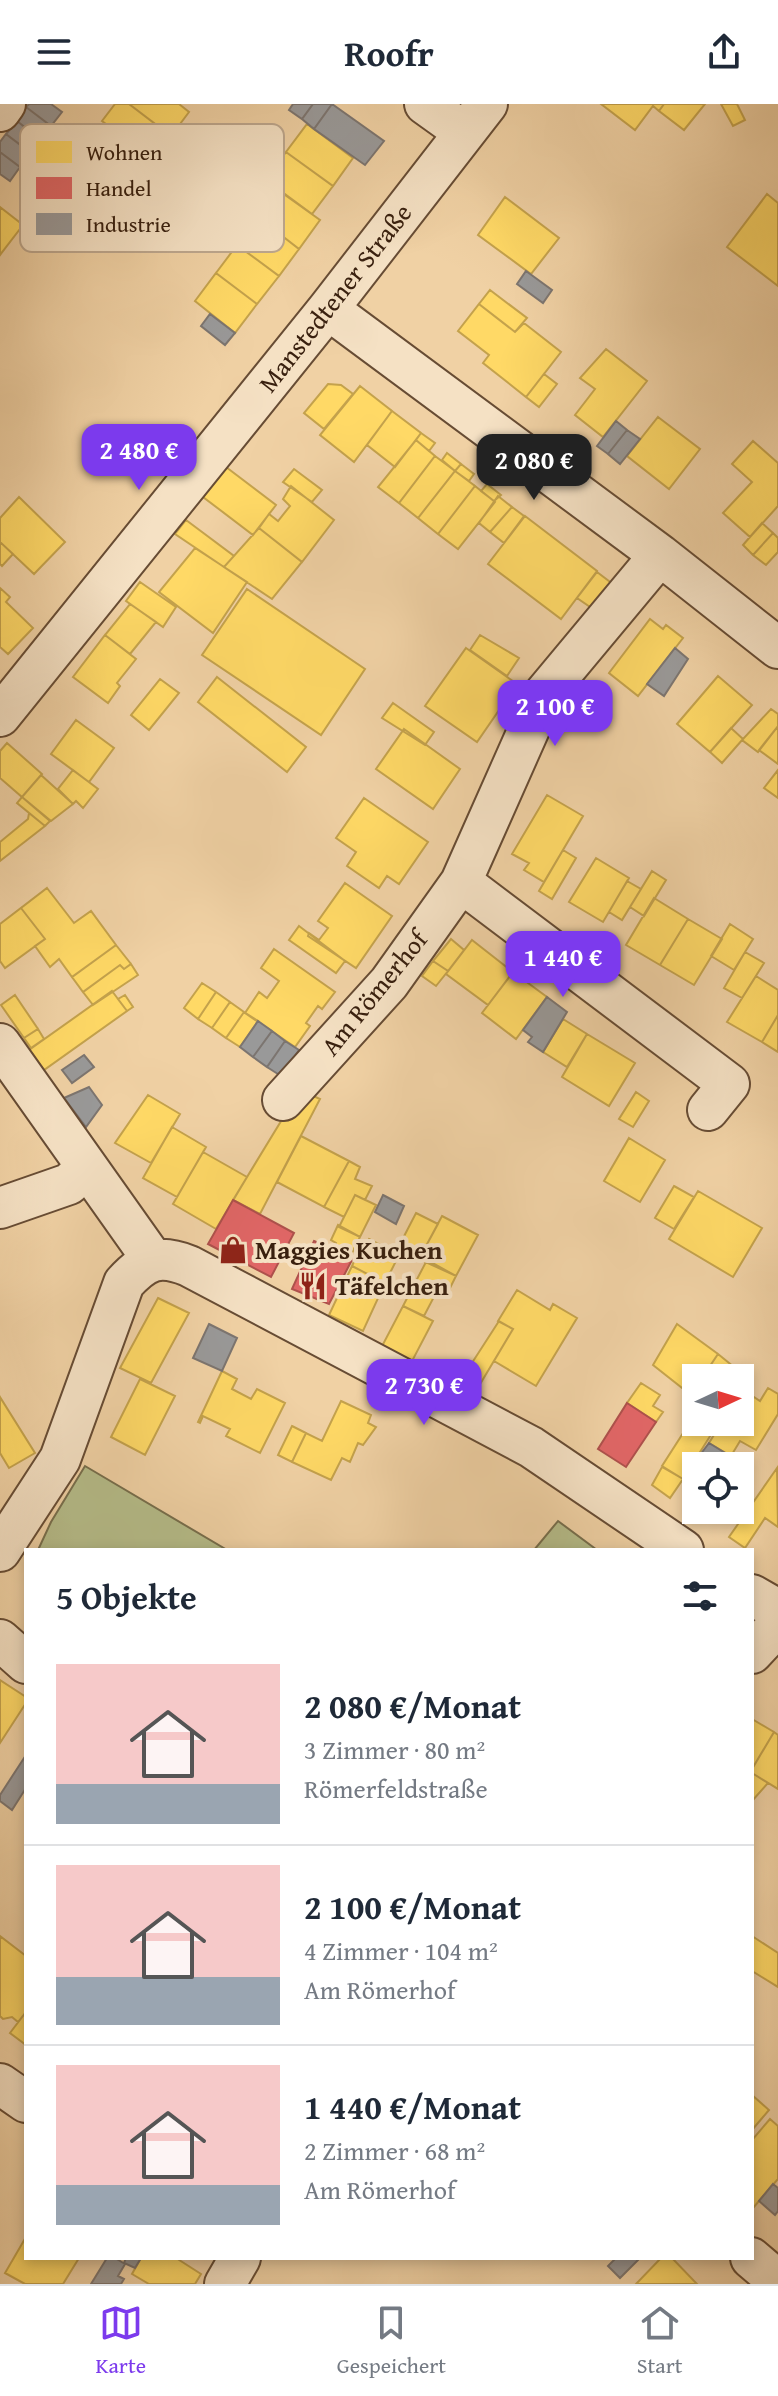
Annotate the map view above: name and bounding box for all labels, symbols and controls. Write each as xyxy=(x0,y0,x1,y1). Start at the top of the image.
text: Roofr xyxy=(344,26,434,79)
icon: menu xyxy=(32,30,76,74)
icon: share xyxy=(702,30,746,74)
legend xyxy=(20,124,284,252)
text: Wohnen xyxy=(86,136,163,168)
text: Handel xyxy=(86,172,152,204)
street label: Manstedtener Straße xyxy=(248,195,421,401)
text: Industrie xyxy=(86,208,171,240)
pin: 2 480 € xyxy=(65,424,213,492)
text: 2 480 € xyxy=(100,430,178,469)
pin: 2 080 € xyxy=(460,434,608,502)
text: 2 080 € xyxy=(495,440,573,479)
pin: 2 100 € xyxy=(481,680,629,748)
text: 2 100 € xyxy=(516,686,594,725)
street label: Am Römerhof xyxy=(311,920,438,1064)
pin: 1 440 € xyxy=(489,931,637,999)
text: 1 440 € xyxy=(524,937,602,976)
place label: Maggies Kuchen xyxy=(255,1230,443,1269)
shop icon: Maggies Kuchen xyxy=(218,1235,248,1265)
place label: Täfelchen xyxy=(335,1266,449,1305)
restaurant icon: Täfelchen xyxy=(298,1271,328,1301)
pin: 2 730 € xyxy=(350,1359,498,1427)
north arrow xyxy=(682,1364,754,1436)
map controls xyxy=(682,1364,754,1524)
text: 2 730 € xyxy=(385,1365,463,1404)
button: locate xyxy=(682,1452,754,1524)
text: 5 Objekte xyxy=(56,1572,197,1621)
icon: filters xyxy=(678,1574,722,1618)
text: 2 080 €/Monat xyxy=(304,1681,521,1730)
icon: home xyxy=(120,1696,216,1792)
text: 3 Zimmer · 80 m² xyxy=(304,1730,485,1769)
text: Römerfeldstraße xyxy=(304,1769,488,1808)
text: 2 100 €/Monat xyxy=(304,1882,521,1931)
icon: home xyxy=(120,1897,216,1993)
text: 4 Zimmer · 104 m² xyxy=(304,1931,498,1970)
text: Am Römerhof xyxy=(304,1970,455,2009)
text: 1 440 €/Monat xyxy=(304,2082,521,2131)
icon: home xyxy=(120,2097,216,2193)
text: 2 Zimmer · 68 m² xyxy=(304,2131,485,2170)
text: Am Römerhof xyxy=(304,2170,455,2209)
tab: Karte xyxy=(95,2301,146,2381)
tab: Gespeichert xyxy=(337,2301,446,2381)
tab: Start xyxy=(637,2301,683,2381)

